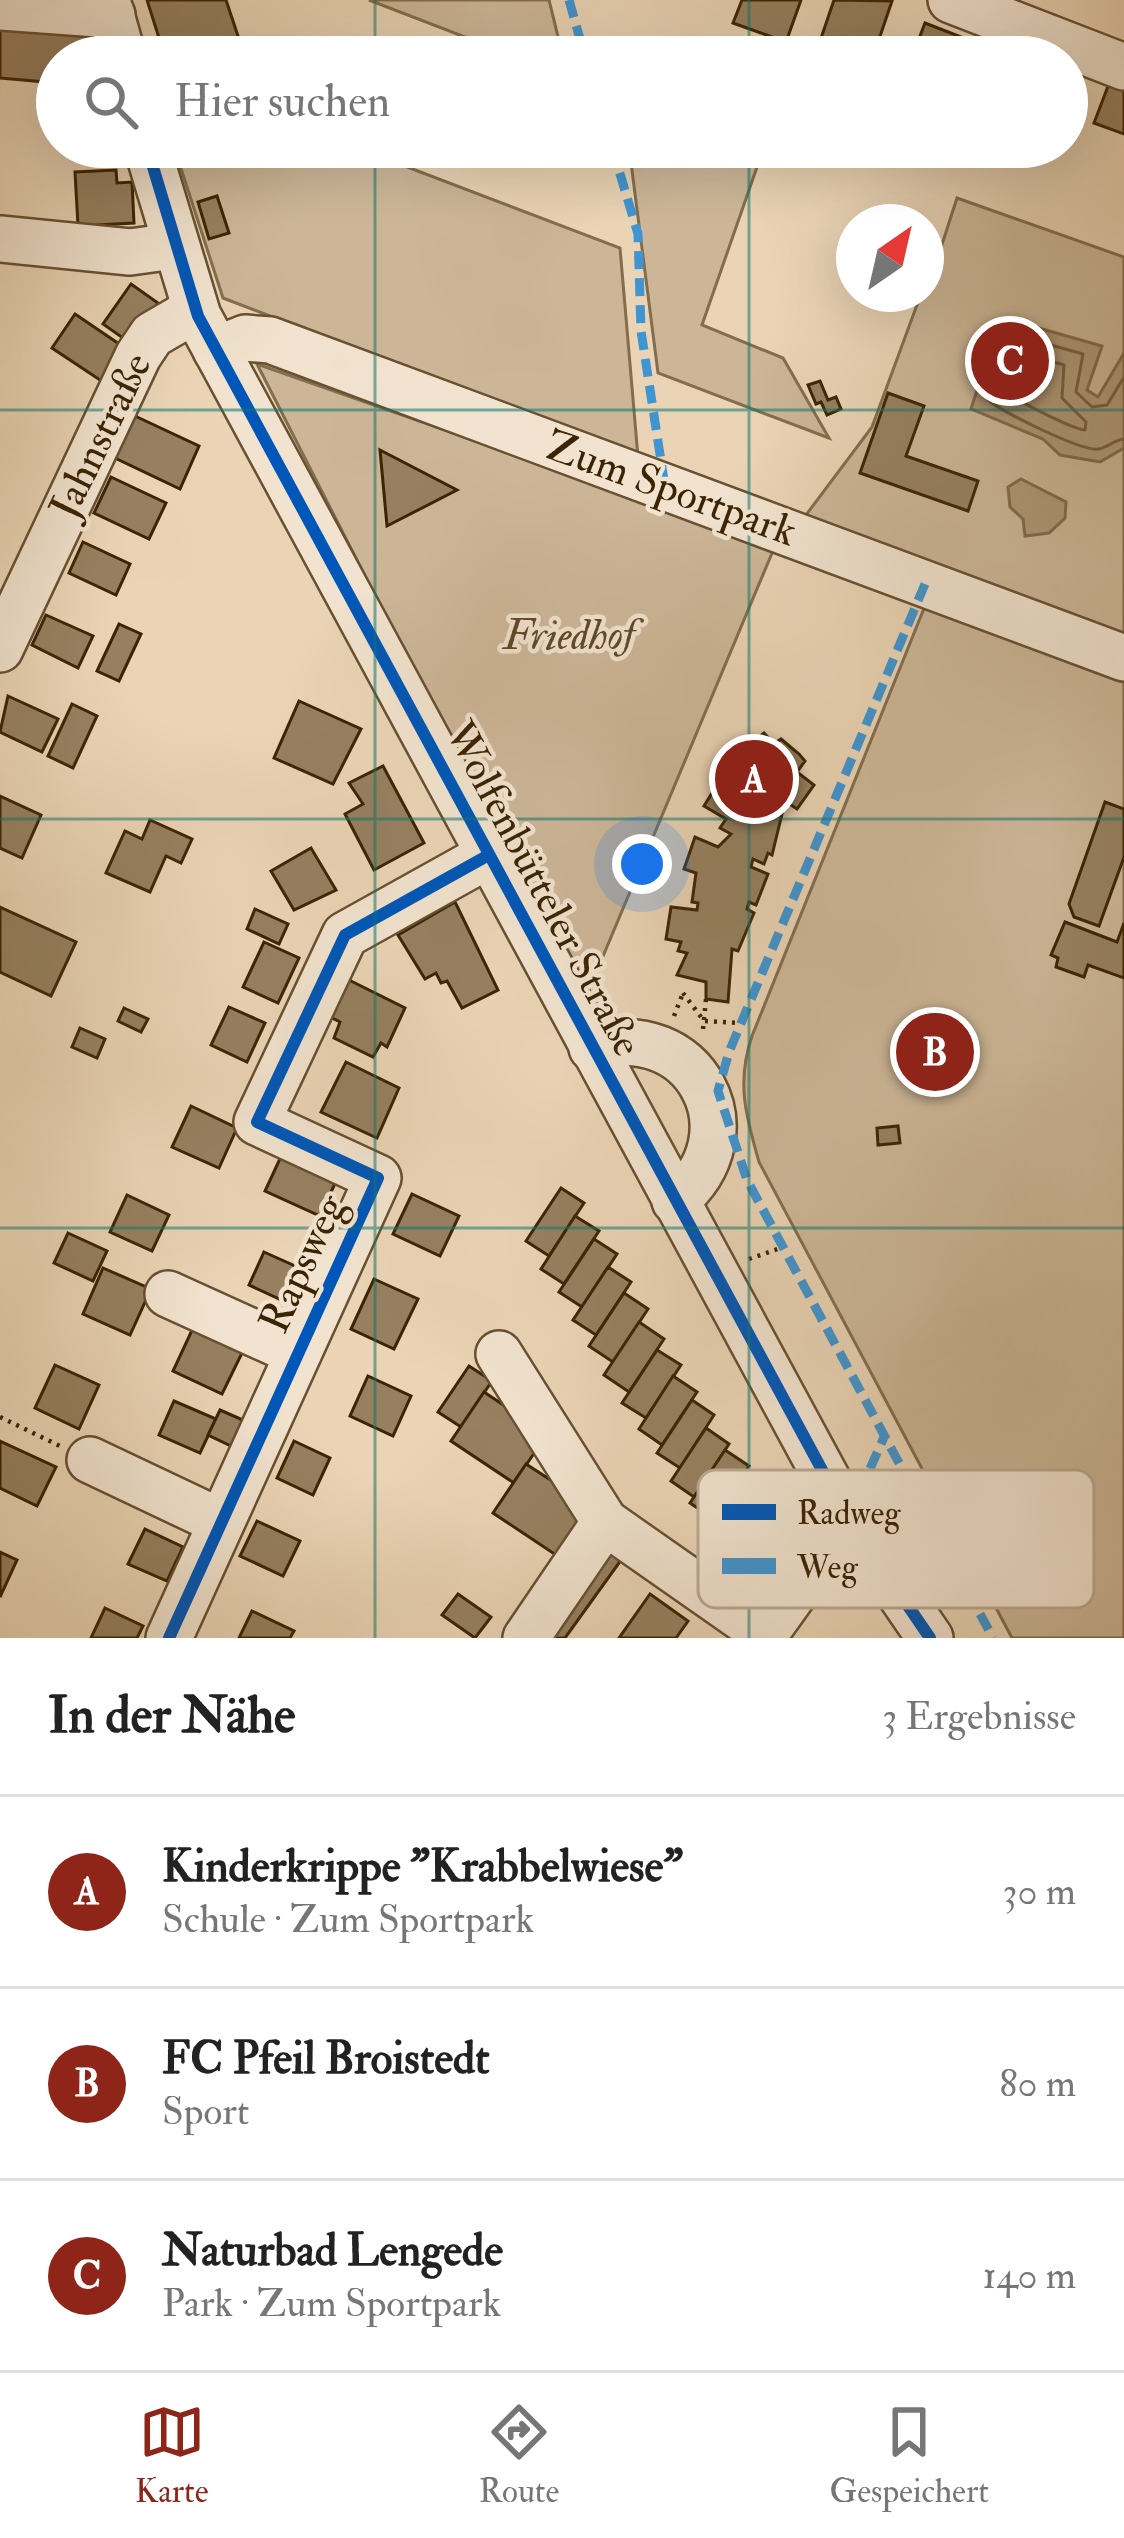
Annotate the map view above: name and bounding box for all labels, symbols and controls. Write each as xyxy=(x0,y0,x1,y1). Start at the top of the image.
search box xyxy=(36,36,1088,168)
icon: search xyxy=(78,69,144,135)
text: Hier suchen xyxy=(174,74,390,130)
north arrow xyxy=(836,204,944,312)
pin: C xyxy=(971,316,1049,406)
street label: Jahnstraße xyxy=(38,345,163,528)
street label: Zum Sportpark xyxy=(539,420,803,558)
park label: Friedhof xyxy=(501,610,645,662)
street label: Wolfenbütteler Straße xyxy=(432,712,653,1065)
pin: A xyxy=(715,734,793,824)
your location xyxy=(612,834,672,894)
pin: B xyxy=(896,1007,974,1097)
street label: Rapsweg xyxy=(248,1185,358,1342)
legend xyxy=(698,1470,1094,1608)
text: Radweg xyxy=(797,1493,901,1534)
text: Weg xyxy=(796,1547,858,1588)
text: In der Nähe xyxy=(48,1684,295,1748)
text: 3 Ergebnisse xyxy=(882,1692,1076,1741)
text: Kinderkrippe "Krabbelwiese" xyxy=(162,1839,683,1895)
text: A xyxy=(75,1867,99,1916)
text: 30 m xyxy=(1003,1867,1076,1916)
text: Schule · Zum Sportpark xyxy=(162,1895,534,1944)
text: FC Pfeil Broistedt xyxy=(162,2031,490,2087)
text: B xyxy=(74,2059,100,2108)
text: 80 m xyxy=(999,2059,1076,2108)
text: Sport xyxy=(162,2087,249,2136)
text: Naturbad Lengede xyxy=(162,2223,503,2279)
text: C xyxy=(73,2251,101,2300)
text: 140 m xyxy=(983,2251,1076,2300)
text: Park · Zum Sportpark xyxy=(162,2279,501,2328)
tab: Karte xyxy=(135,2399,209,2512)
tab: Route xyxy=(479,2399,559,2512)
tab: Gespeichert xyxy=(830,2399,989,2512)

